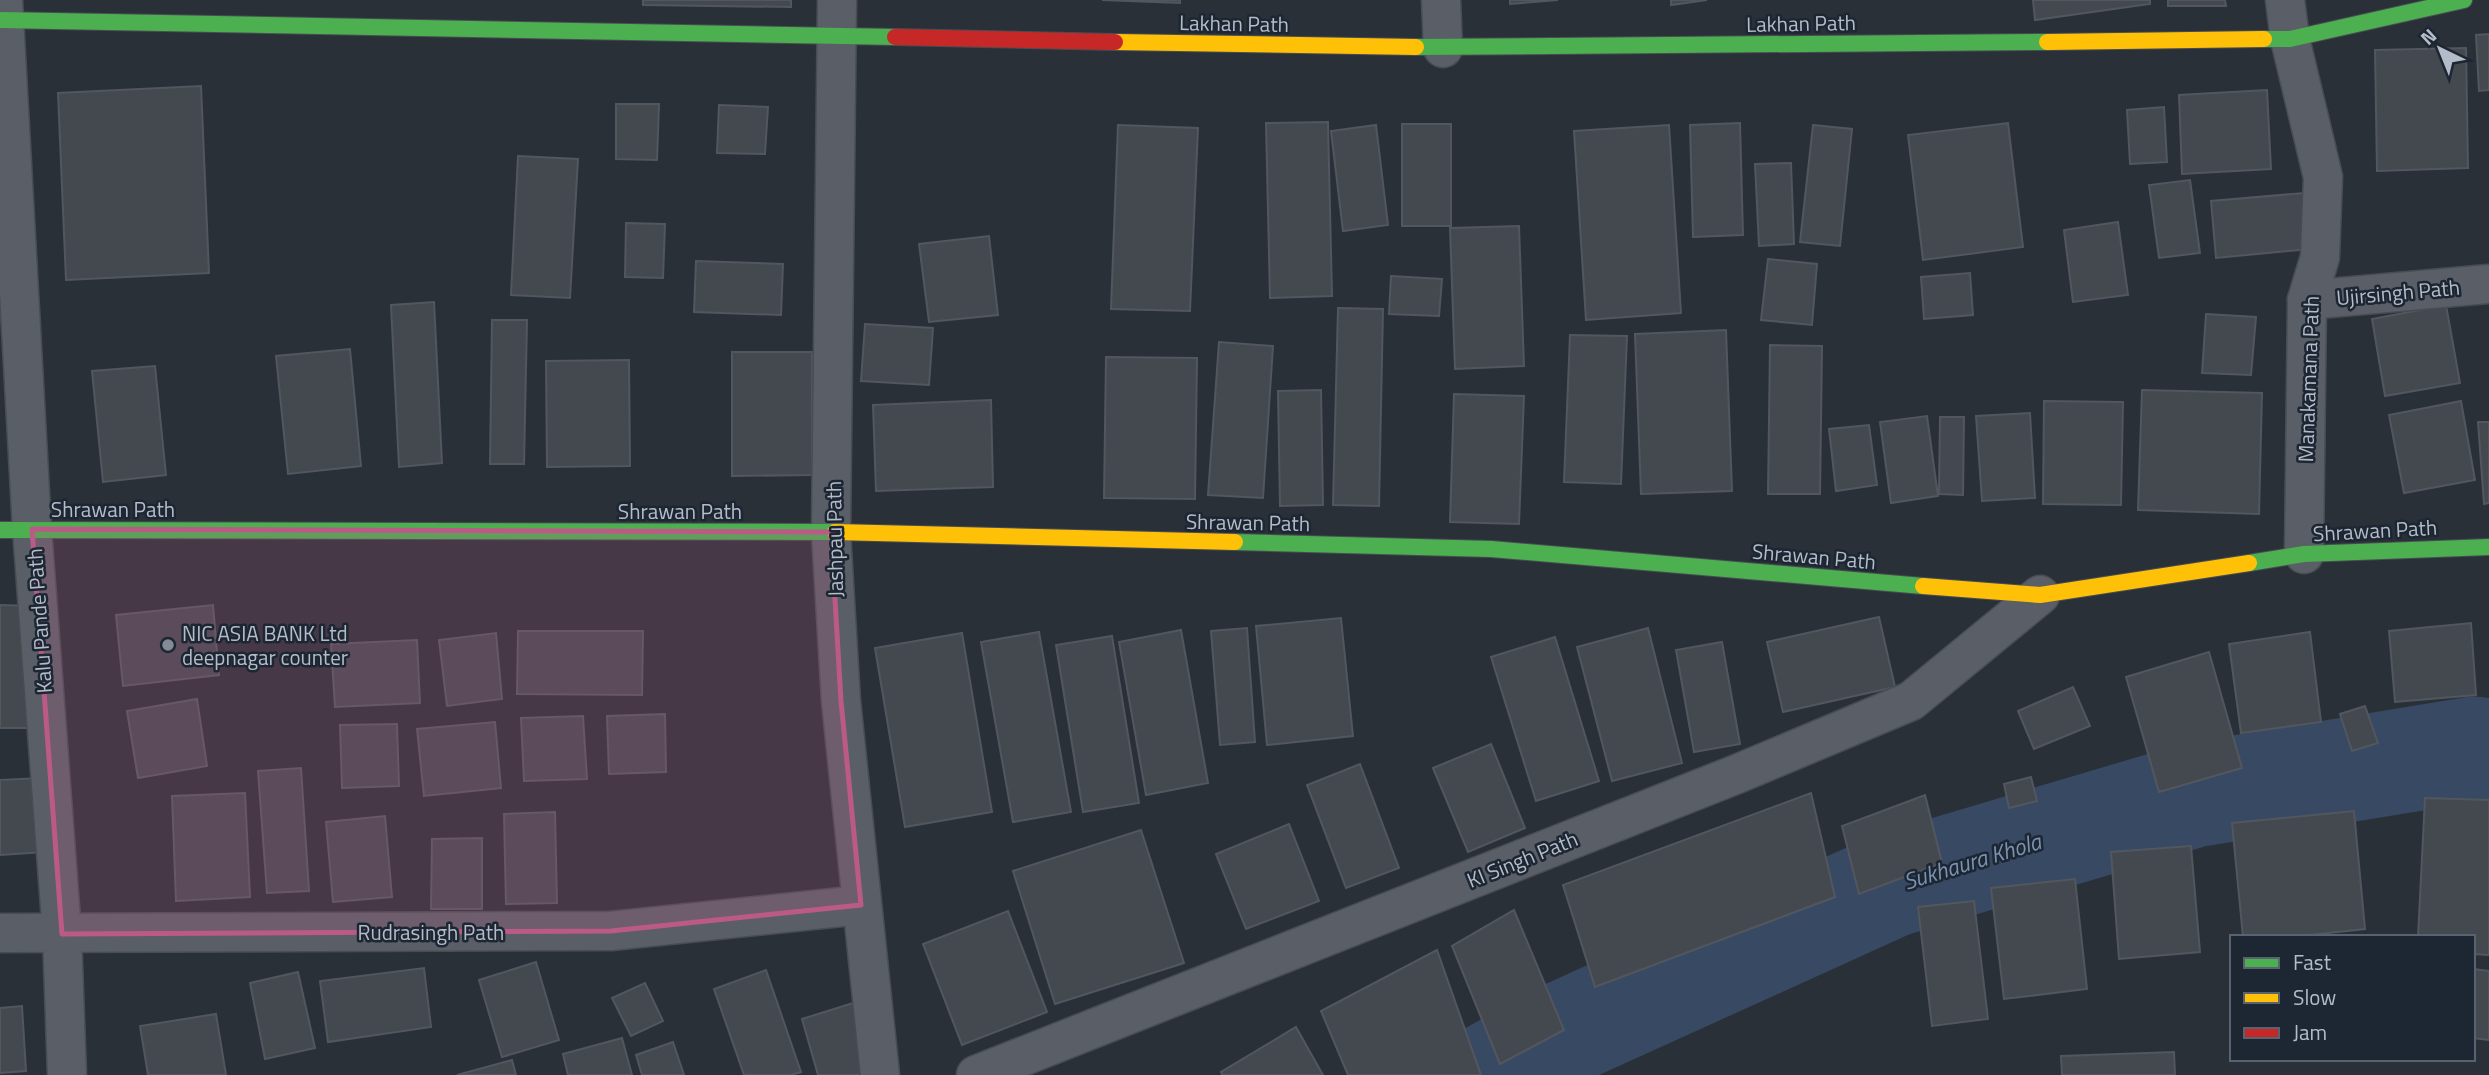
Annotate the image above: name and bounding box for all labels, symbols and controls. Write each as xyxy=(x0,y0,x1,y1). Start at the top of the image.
street label: Lakhan Path xyxy=(1179,6,1289,40)
street label: Lakhan Path xyxy=(1746,6,1856,40)
north arrow xyxy=(2405,14,2475,84)
text: N xyxy=(2413,21,2443,51)
street label: Ujirsingh Path xyxy=(2335,271,2461,313)
street label: Manakamana Path xyxy=(2289,295,2327,463)
street label: Jashpau Path xyxy=(817,480,851,598)
street label: Shrawan Path xyxy=(51,493,175,525)
street label: Shrawan Path xyxy=(618,495,742,527)
street label: Shrawan Path xyxy=(1186,505,1310,539)
street label: Shrawan Path xyxy=(2312,511,2438,549)
street label: Shrawan Path xyxy=(1751,535,1877,577)
street label: Kalu Pande Path xyxy=(18,548,60,694)
place label: NIC ASIA BANK Ltd deepnagar counter xyxy=(182,617,348,673)
marker: NIC ASIA BANK Ltd deepnagar counter xyxy=(160,637,176,653)
street label: KI Singh Path xyxy=(1462,822,1582,896)
water label: Sukhaura Khola xyxy=(1899,823,2047,899)
street label: Rudrasingh Path xyxy=(358,916,504,948)
legend xyxy=(2230,935,2475,1061)
text: Fast xyxy=(2293,946,2332,978)
text: Slow xyxy=(2293,981,2336,1013)
text: Jam xyxy=(2293,1016,2327,1048)

